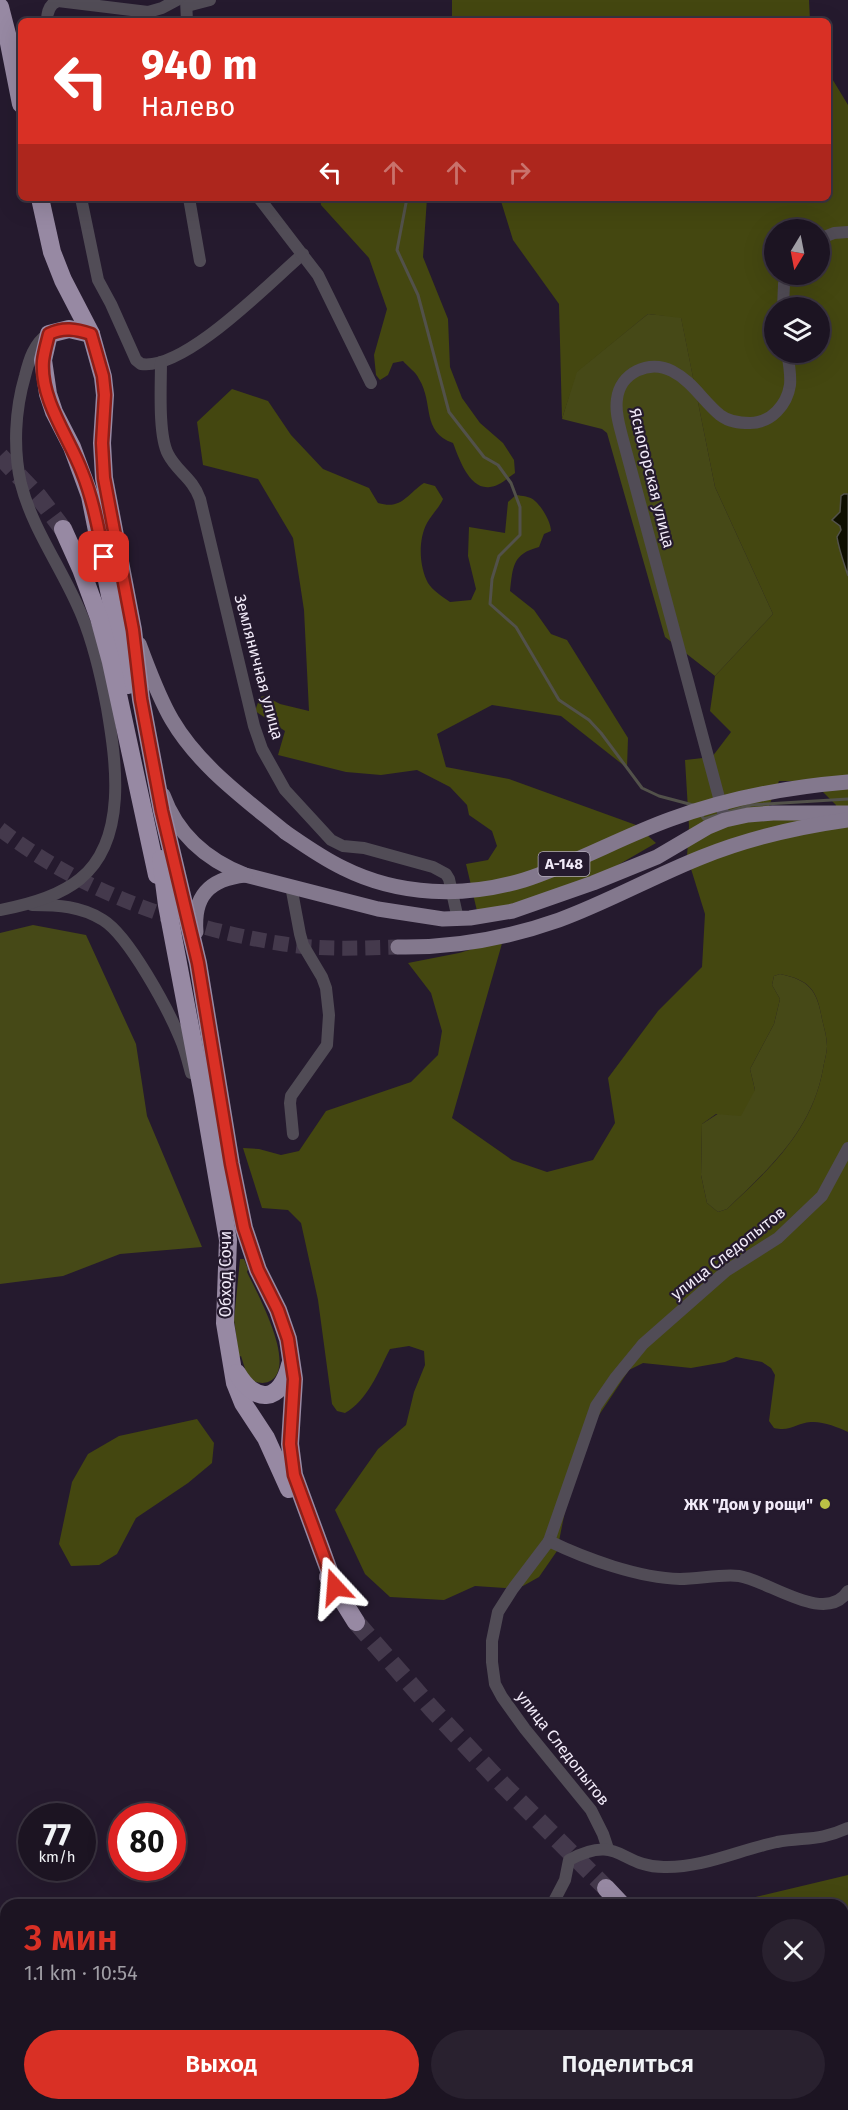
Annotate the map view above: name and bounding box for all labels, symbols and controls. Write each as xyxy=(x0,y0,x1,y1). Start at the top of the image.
text: 940 m xyxy=(141,40,258,90)
icon: left xyxy=(42,42,120,120)
text: Налево xyxy=(141,91,235,123)
icon: left xyxy=(314,156,347,189)
icon: ahead xyxy=(377,156,410,189)
icon: ahead xyxy=(440,156,473,189)
icon: right xyxy=(503,156,536,189)
north arrow xyxy=(764,219,830,285)
map controls xyxy=(764,219,830,363)
button: layers xyxy=(764,297,830,363)
street label: Ясногорская улица xyxy=(625,406,679,550)
pin xyxy=(78,531,129,582)
icon: arrive xyxy=(87,540,120,573)
street label: Земляничная улица xyxy=(230,592,288,742)
road number: А-148 xyxy=(538,852,590,876)
street label: улица Следопытов xyxy=(667,1202,789,1304)
street label: Обход Сочи xyxy=(216,1231,235,1317)
place label: ЖК "Дом у рощи" xyxy=(683,1495,813,1514)
marker: ЖК "Дом у рощи" xyxy=(818,1497,832,1511)
position arrow xyxy=(303,1555,367,1619)
street label: улица Следопытов xyxy=(512,1687,614,1809)
speed limit sign: 80 xyxy=(108,1803,186,1881)
text: 77 xyxy=(43,1817,71,1853)
text: km/h xyxy=(38,1848,76,1866)
text: 3 мин xyxy=(24,1916,118,1960)
button: close xyxy=(762,1919,825,1982)
text: 1.1 km · 10:54 xyxy=(24,1961,138,1985)
button: Выход xyxy=(24,2030,419,2099)
button: Поделиться xyxy=(431,2030,825,2099)

